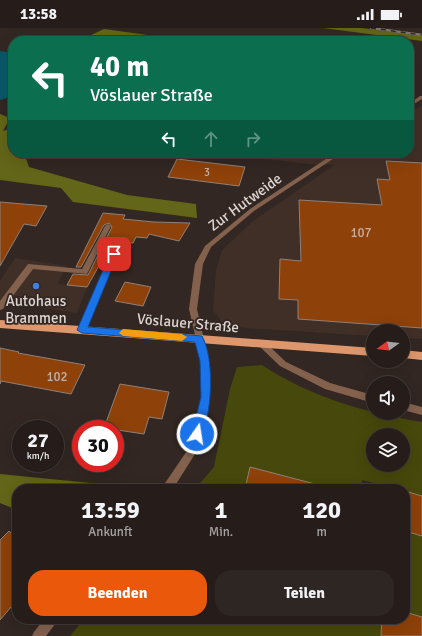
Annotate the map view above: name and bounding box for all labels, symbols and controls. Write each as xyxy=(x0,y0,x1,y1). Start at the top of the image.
text: 13:58 xyxy=(20,5,57,23)
text: 40 m xyxy=(90,50,149,84)
icon: left xyxy=(24,52,76,104)
text: Vöslauer Straße xyxy=(90,84,213,106)
icon: left xyxy=(158,128,180,150)
icon: ahead xyxy=(200,128,222,150)
icon: right xyxy=(242,128,264,150)
house number: 3 xyxy=(204,166,210,179)
street label: Zur Hutweide xyxy=(205,169,285,235)
house number: 107 xyxy=(350,225,372,241)
pin xyxy=(97,237,131,271)
icon: arrive xyxy=(103,243,125,265)
marker: Autohaus Brammen xyxy=(31,281,41,291)
place label: Autohaus Brammen xyxy=(5,292,67,327)
street label: Vöslauer Straße xyxy=(136,310,240,336)
north arrow xyxy=(366,324,410,368)
map controls xyxy=(366,324,410,472)
house number: 102 xyxy=(46,369,68,385)
button: sound xyxy=(366,376,410,420)
position arrow xyxy=(176,413,218,455)
speed limit sign: 30 xyxy=(72,420,124,472)
text: 27 xyxy=(27,428,49,453)
button: layers xyxy=(366,428,410,472)
text: km/h xyxy=(27,450,49,462)
text: 13:59 xyxy=(81,495,140,525)
text: 1 xyxy=(215,495,227,525)
text: 120 xyxy=(302,495,341,525)
text: Ankunft xyxy=(88,524,132,540)
text: Min. xyxy=(209,524,233,540)
text: m xyxy=(316,524,327,540)
button: Beenden xyxy=(28,570,207,616)
button: Teilen xyxy=(215,570,394,616)

